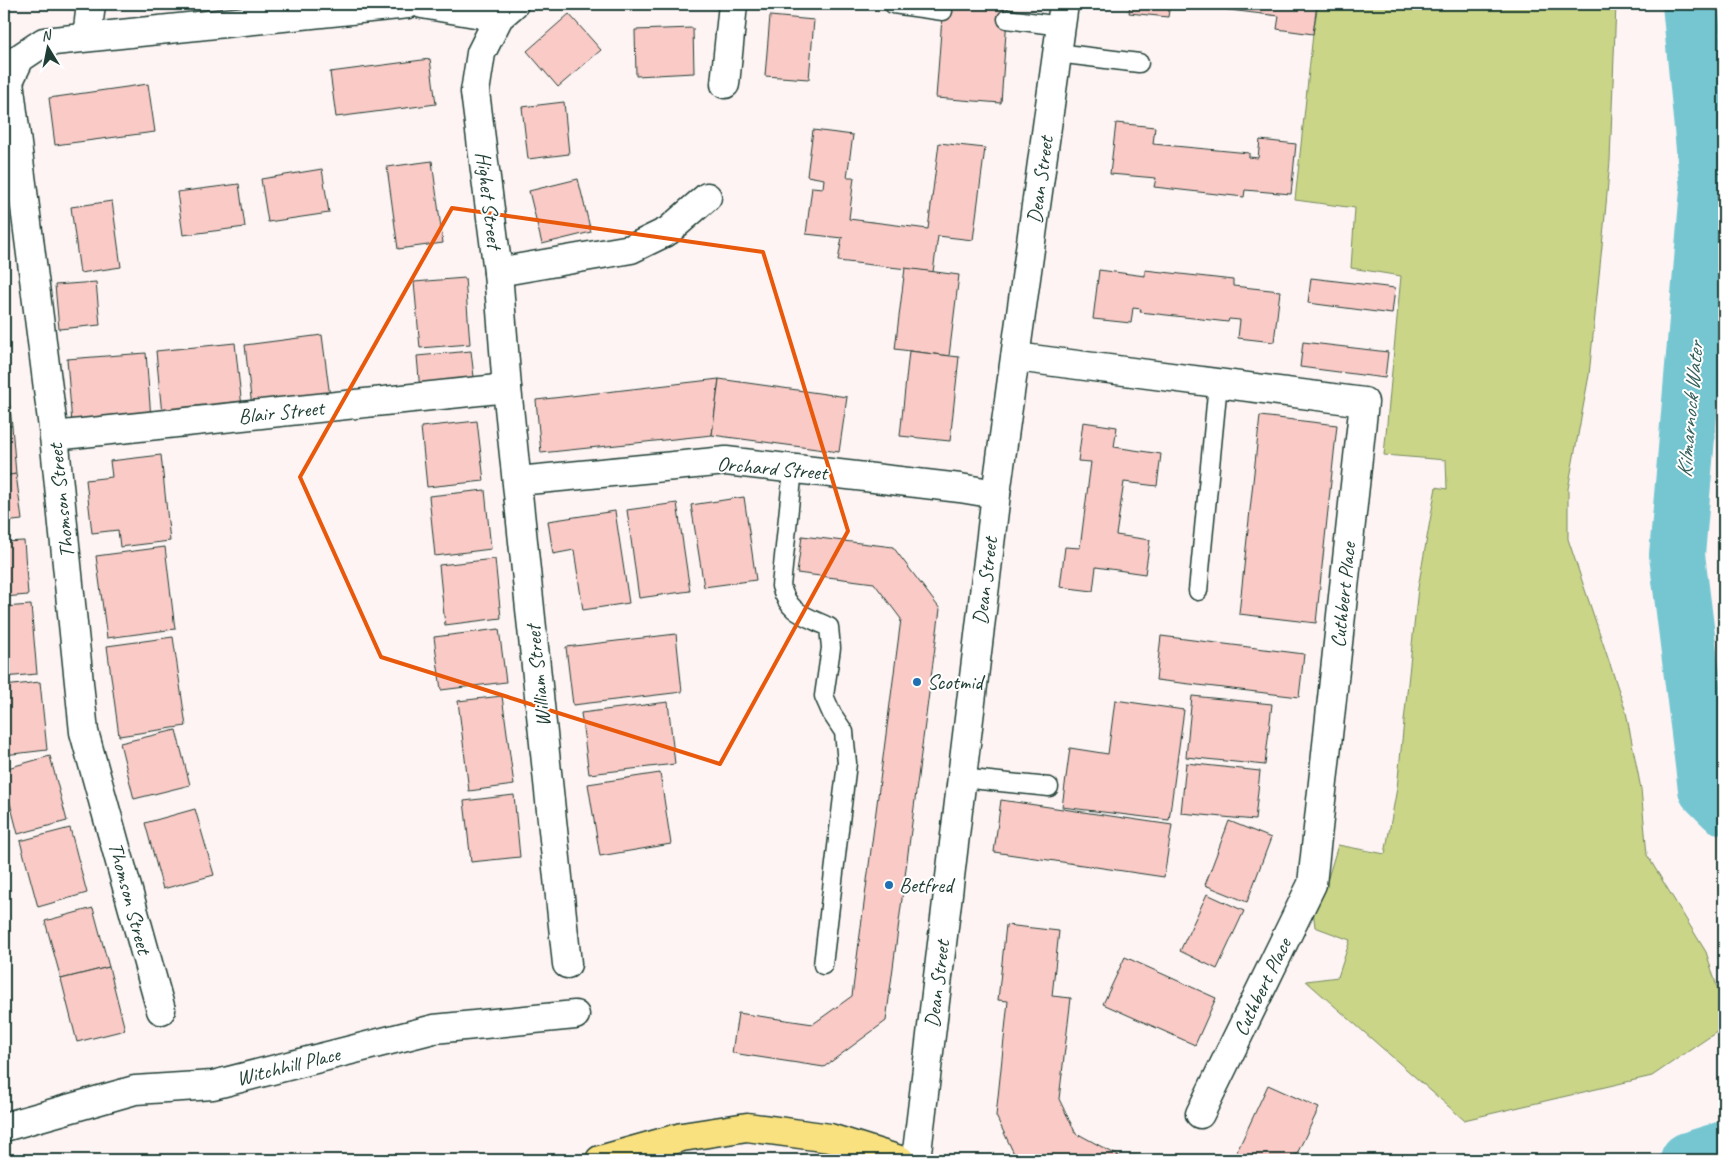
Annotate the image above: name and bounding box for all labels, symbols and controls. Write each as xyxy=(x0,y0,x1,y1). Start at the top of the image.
north arrow xyxy=(22,22,72,72)
text: N xyxy=(40,26,54,45)
street label: Dean Street xyxy=(1021,133,1059,225)
street label: Highet Street xyxy=(470,150,508,253)
water label: Kilmarnock Water xyxy=(1670,338,1710,479)
street label: Blair Street xyxy=(237,394,327,429)
street label: Thomson Street xyxy=(42,441,80,559)
street label: Orchard Street xyxy=(716,450,830,486)
street label: Dean Street xyxy=(967,534,1003,626)
street label: Cuthbert Place xyxy=(1325,539,1362,649)
street label: William Street xyxy=(519,621,556,728)
place label: Scotmid xyxy=(927,669,986,695)
marker: Scotmid xyxy=(911,676,923,688)
street label: Thomson Street xyxy=(103,839,158,959)
place label: Betfred xyxy=(899,872,956,898)
marker: Betfred xyxy=(883,879,895,891)
street label: Cuthbert Place xyxy=(1227,932,1298,1040)
street label: Dean Street xyxy=(919,937,955,1029)
street label: Witchhill Place xyxy=(234,1040,345,1091)

